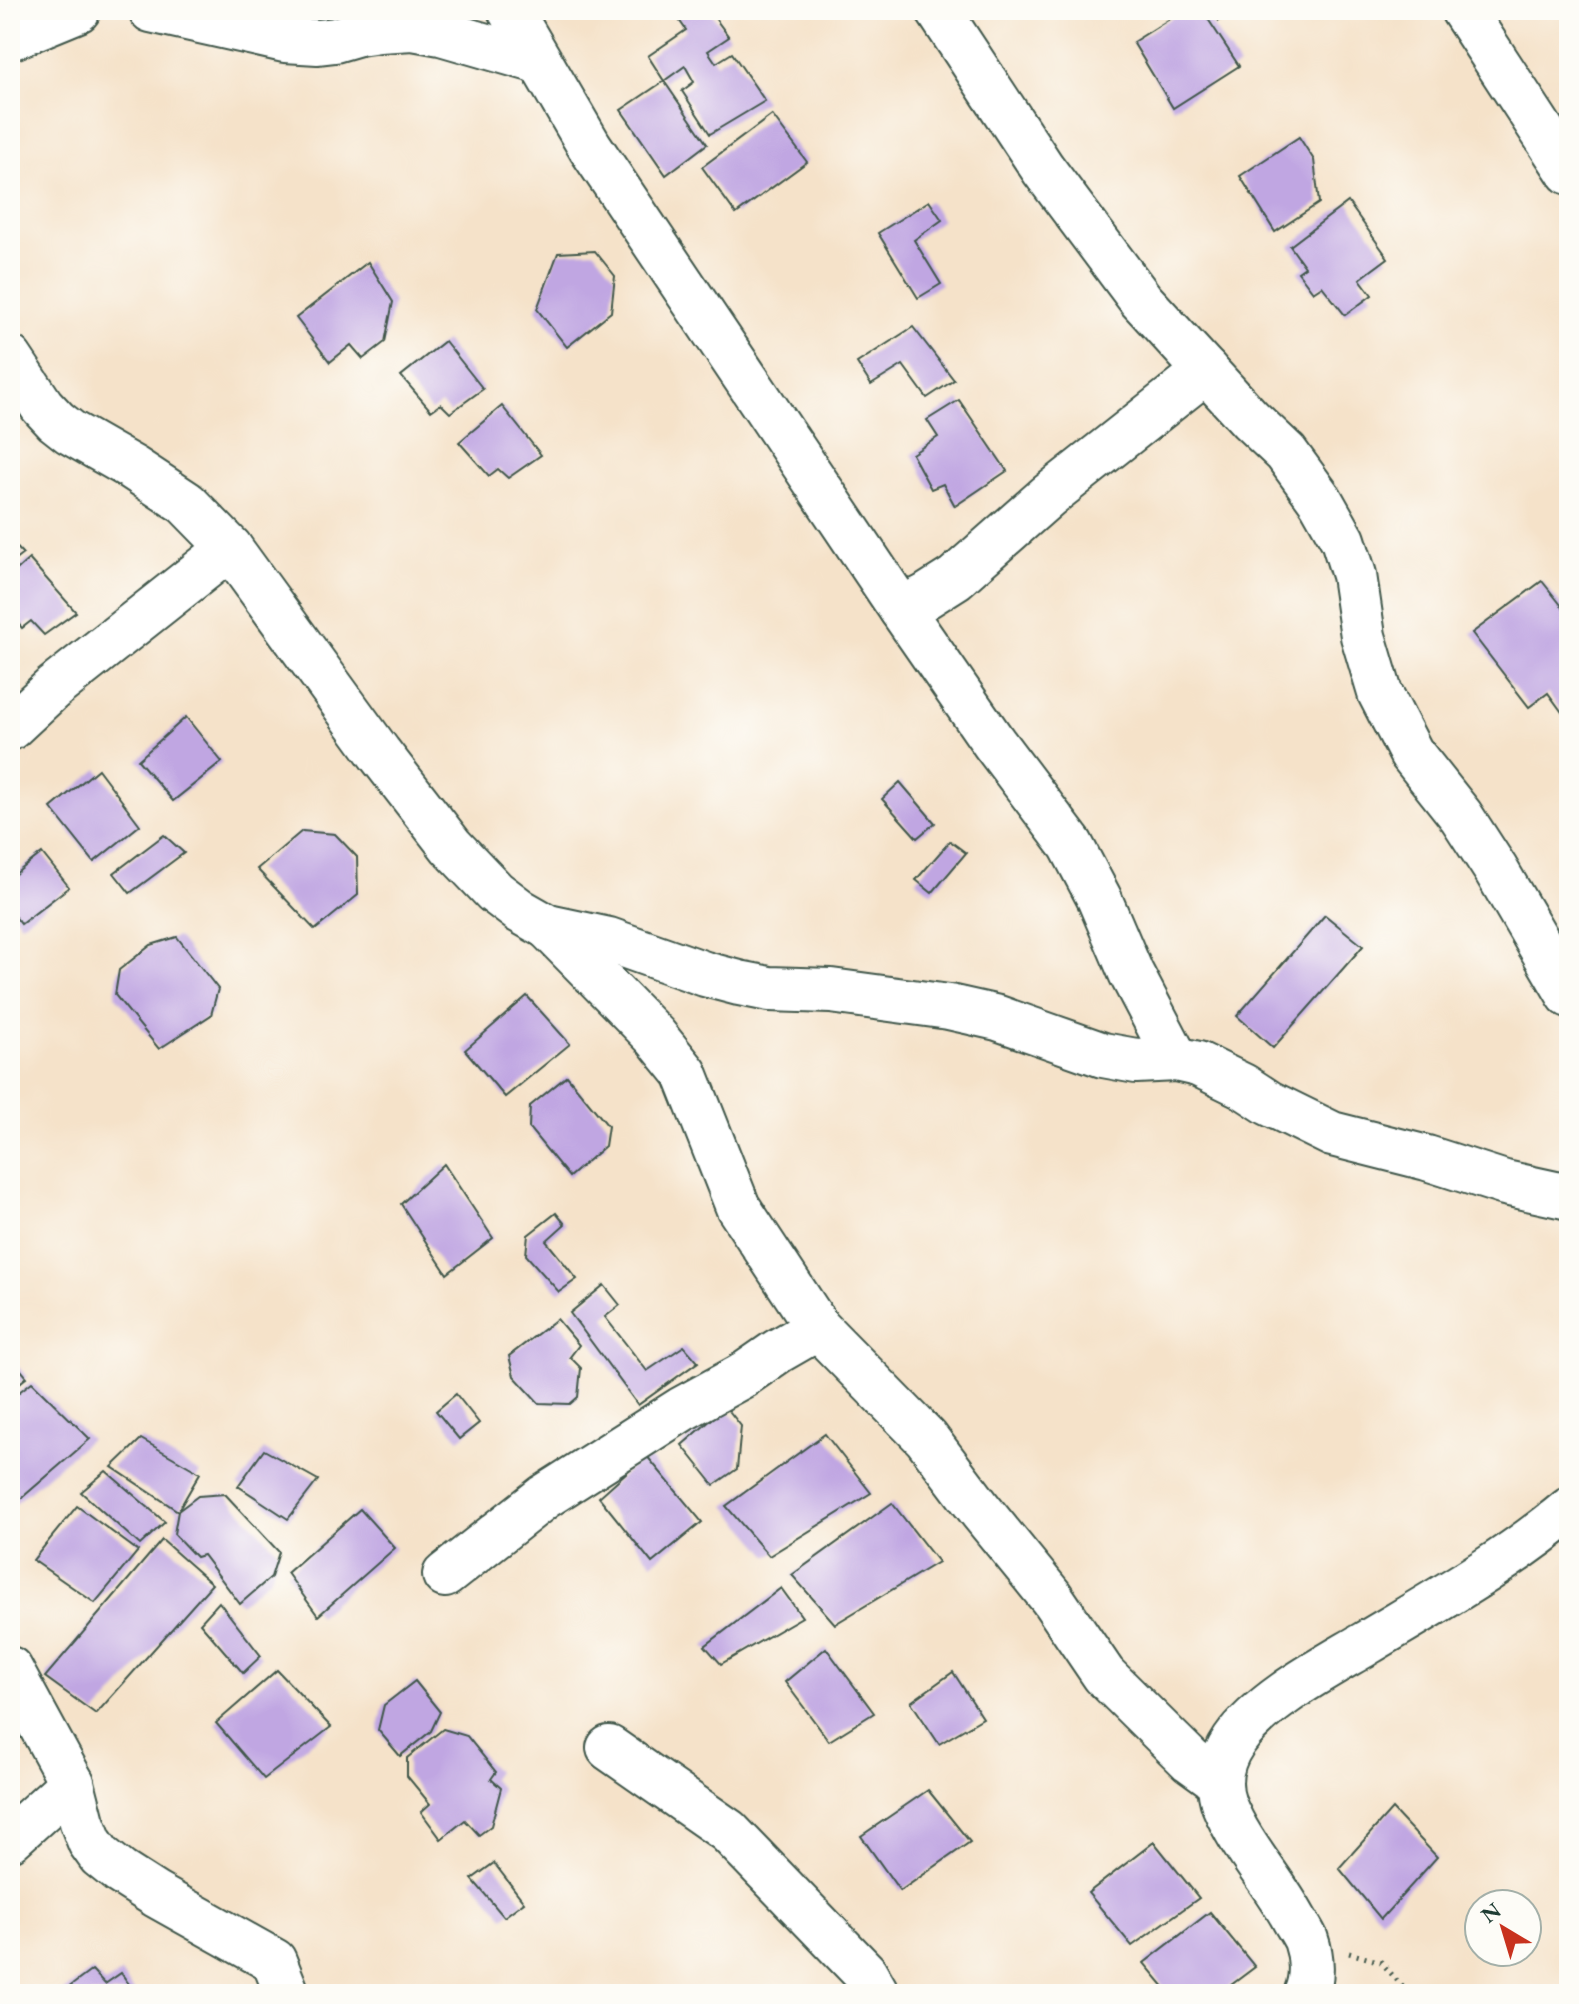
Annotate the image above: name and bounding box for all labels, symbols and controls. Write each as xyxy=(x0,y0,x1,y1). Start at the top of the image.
north arrow xyxy=(1463,1888,1543,1968)
text: N xyxy=(1475,1896,1507,1930)

